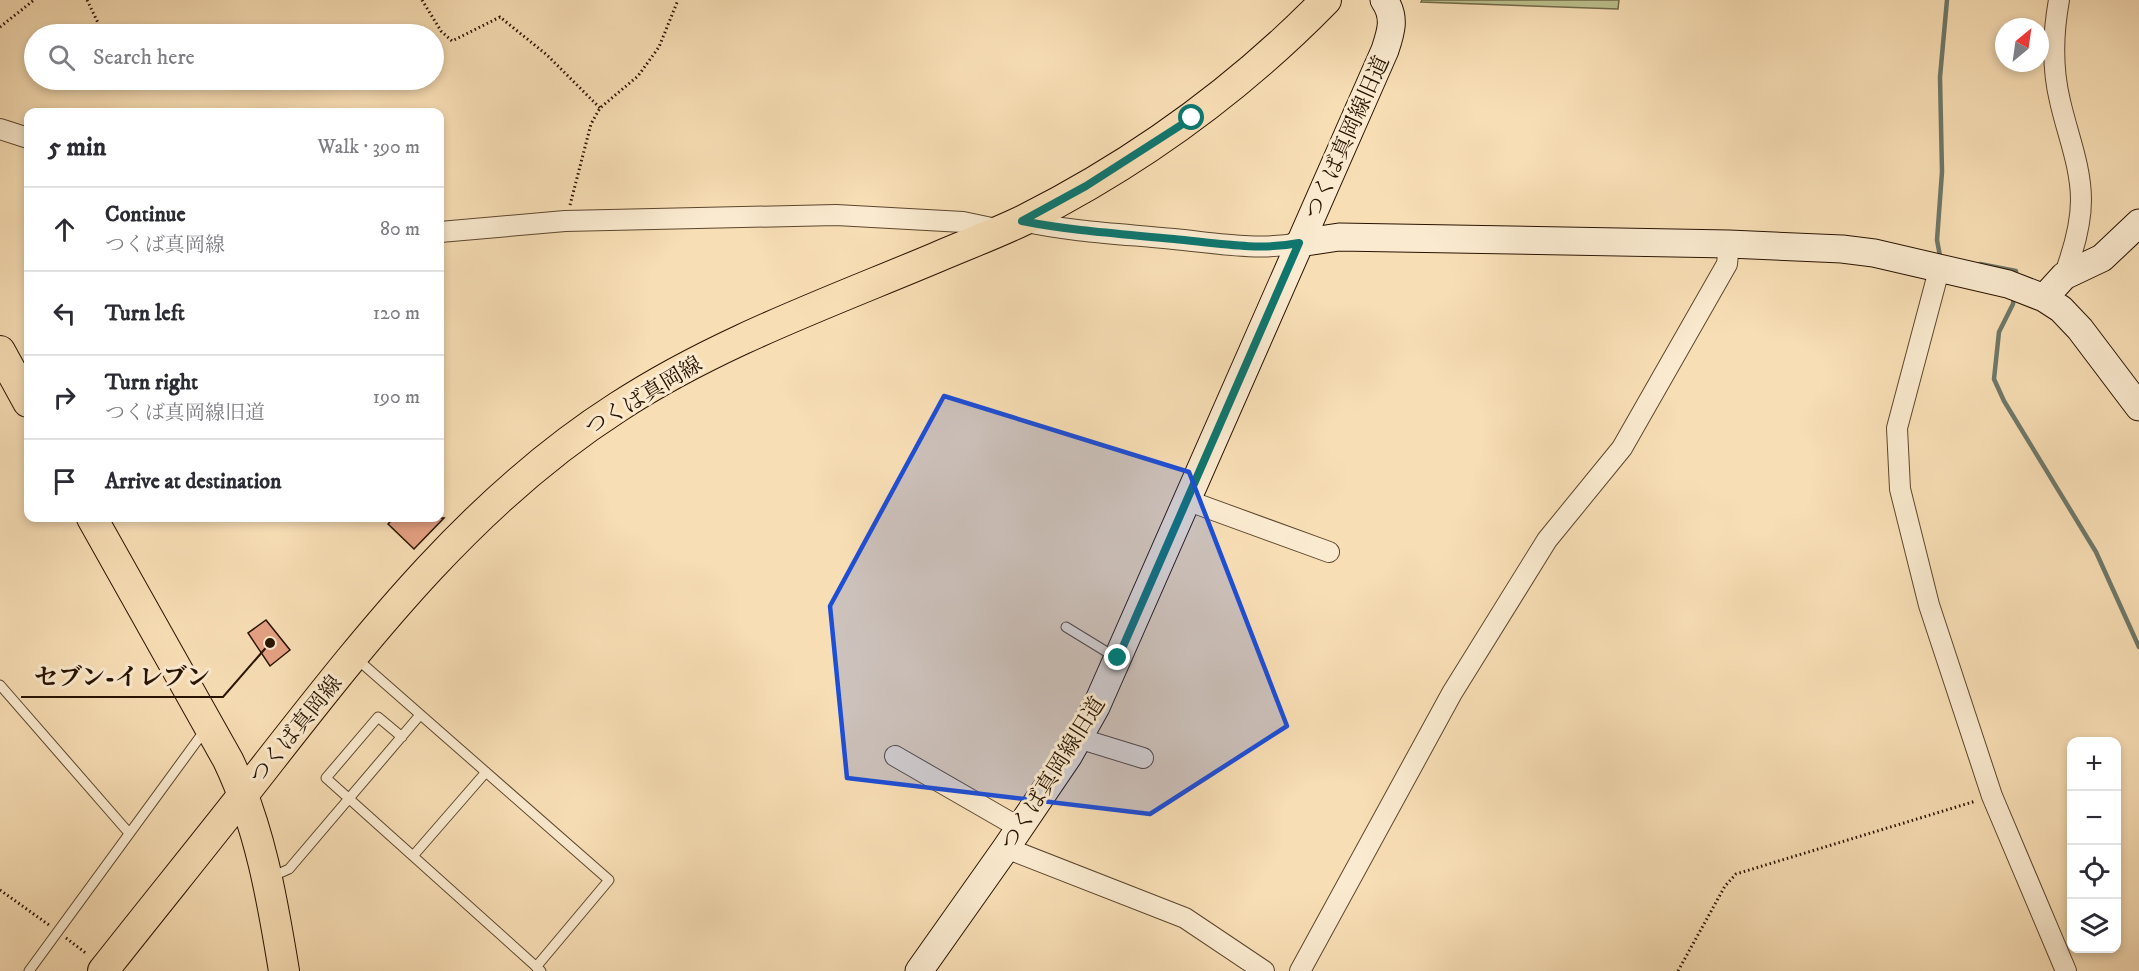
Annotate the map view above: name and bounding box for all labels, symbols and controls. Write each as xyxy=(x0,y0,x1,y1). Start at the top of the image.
north arrow xyxy=(1995,18,2049,72)
search box xyxy=(24,24,444,90)
icon: search xyxy=(45,41,78,74)
text: Search here xyxy=(93,44,195,71)
street label: つくば真岡線旧道 xyxy=(1299,52,1395,224)
route start xyxy=(1178,104,1204,130)
text: 5 min xyxy=(48,131,106,164)
text: Walk · 390 m xyxy=(318,135,420,160)
text: Continue xyxy=(105,201,186,228)
icon: ahead xyxy=(48,213,81,246)
text: 80 m xyxy=(380,217,420,242)
text: つくば真岡線 xyxy=(105,233,225,258)
icon: left xyxy=(48,297,81,330)
text: Turn left xyxy=(105,300,185,327)
text: 120 m xyxy=(373,301,420,326)
street label: つくば真岡線 xyxy=(580,351,707,442)
text: Turn right xyxy=(105,369,198,396)
icon: right xyxy=(48,381,81,414)
text: 190 m xyxy=(373,385,420,410)
text: つくば真岡線旧道 xyxy=(105,401,265,426)
icon: arrive xyxy=(48,465,81,498)
text: Arrive at destination xyxy=(105,468,282,495)
route end xyxy=(1104,644,1130,670)
callout: セブン-イレブン xyxy=(21,655,223,697)
text: セブン-イレブン xyxy=(34,663,210,693)
street label: つくば真岡線 xyxy=(244,670,348,790)
street label: つくば真岡線旧道 xyxy=(995,692,1111,856)
map controls xyxy=(2067,737,2121,953)
button: + xyxy=(2067,737,2121,791)
button: − xyxy=(2067,791,2121,845)
button: locate xyxy=(2067,845,2121,899)
button: layers xyxy=(2067,899,2121,953)

